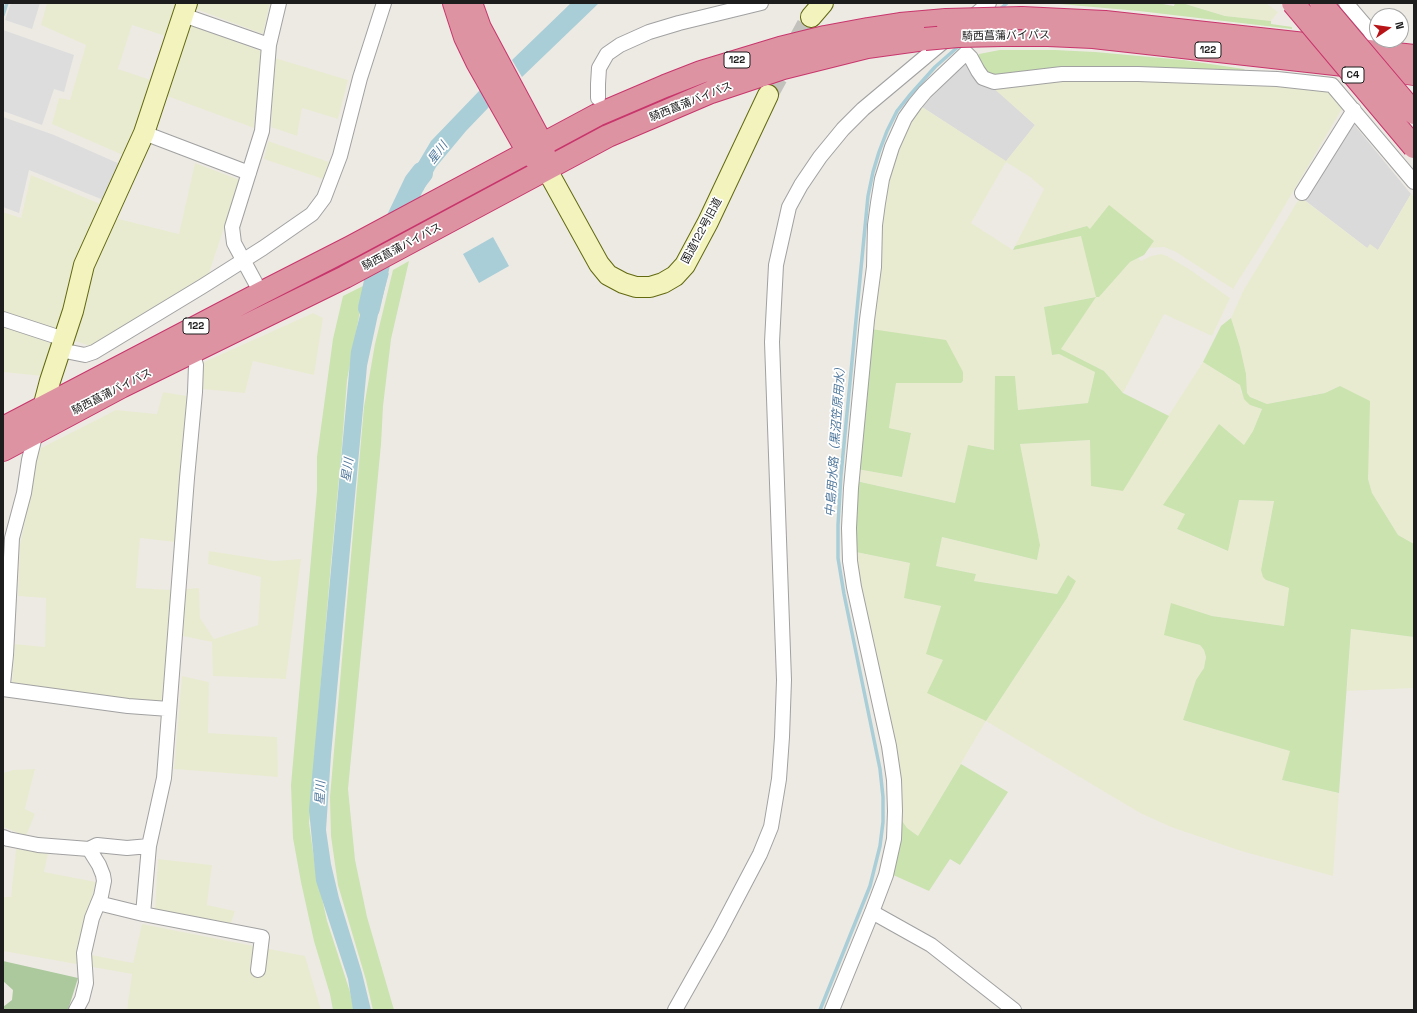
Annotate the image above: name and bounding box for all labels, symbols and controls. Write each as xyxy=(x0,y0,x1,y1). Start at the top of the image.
north arrow xyxy=(1369,8,1409,48)
text: N xyxy=(1392,20,1407,31)
street label: 騎西菖蒲バイパス xyxy=(962,29,1050,43)
road number: 122 xyxy=(1195,42,1221,58)
road number: 122 xyxy=(724,52,750,68)
road number: C4 xyxy=(1342,67,1364,83)
street label: 騎西菖蒲バイパス xyxy=(648,79,734,125)
water label: 星川 xyxy=(425,139,451,167)
street label: 国道122号旧道 xyxy=(679,196,725,266)
street label: 騎西菖蒲バイパス xyxy=(360,221,444,273)
road number: 122 xyxy=(183,318,209,334)
water label: 中島用水路（黒沼笠原用水） xyxy=(823,361,849,517)
street label: 騎西菖蒲バイパス xyxy=(70,366,154,418)
water label: 星川 xyxy=(339,457,357,483)
water label: 星川 xyxy=(313,781,329,805)

